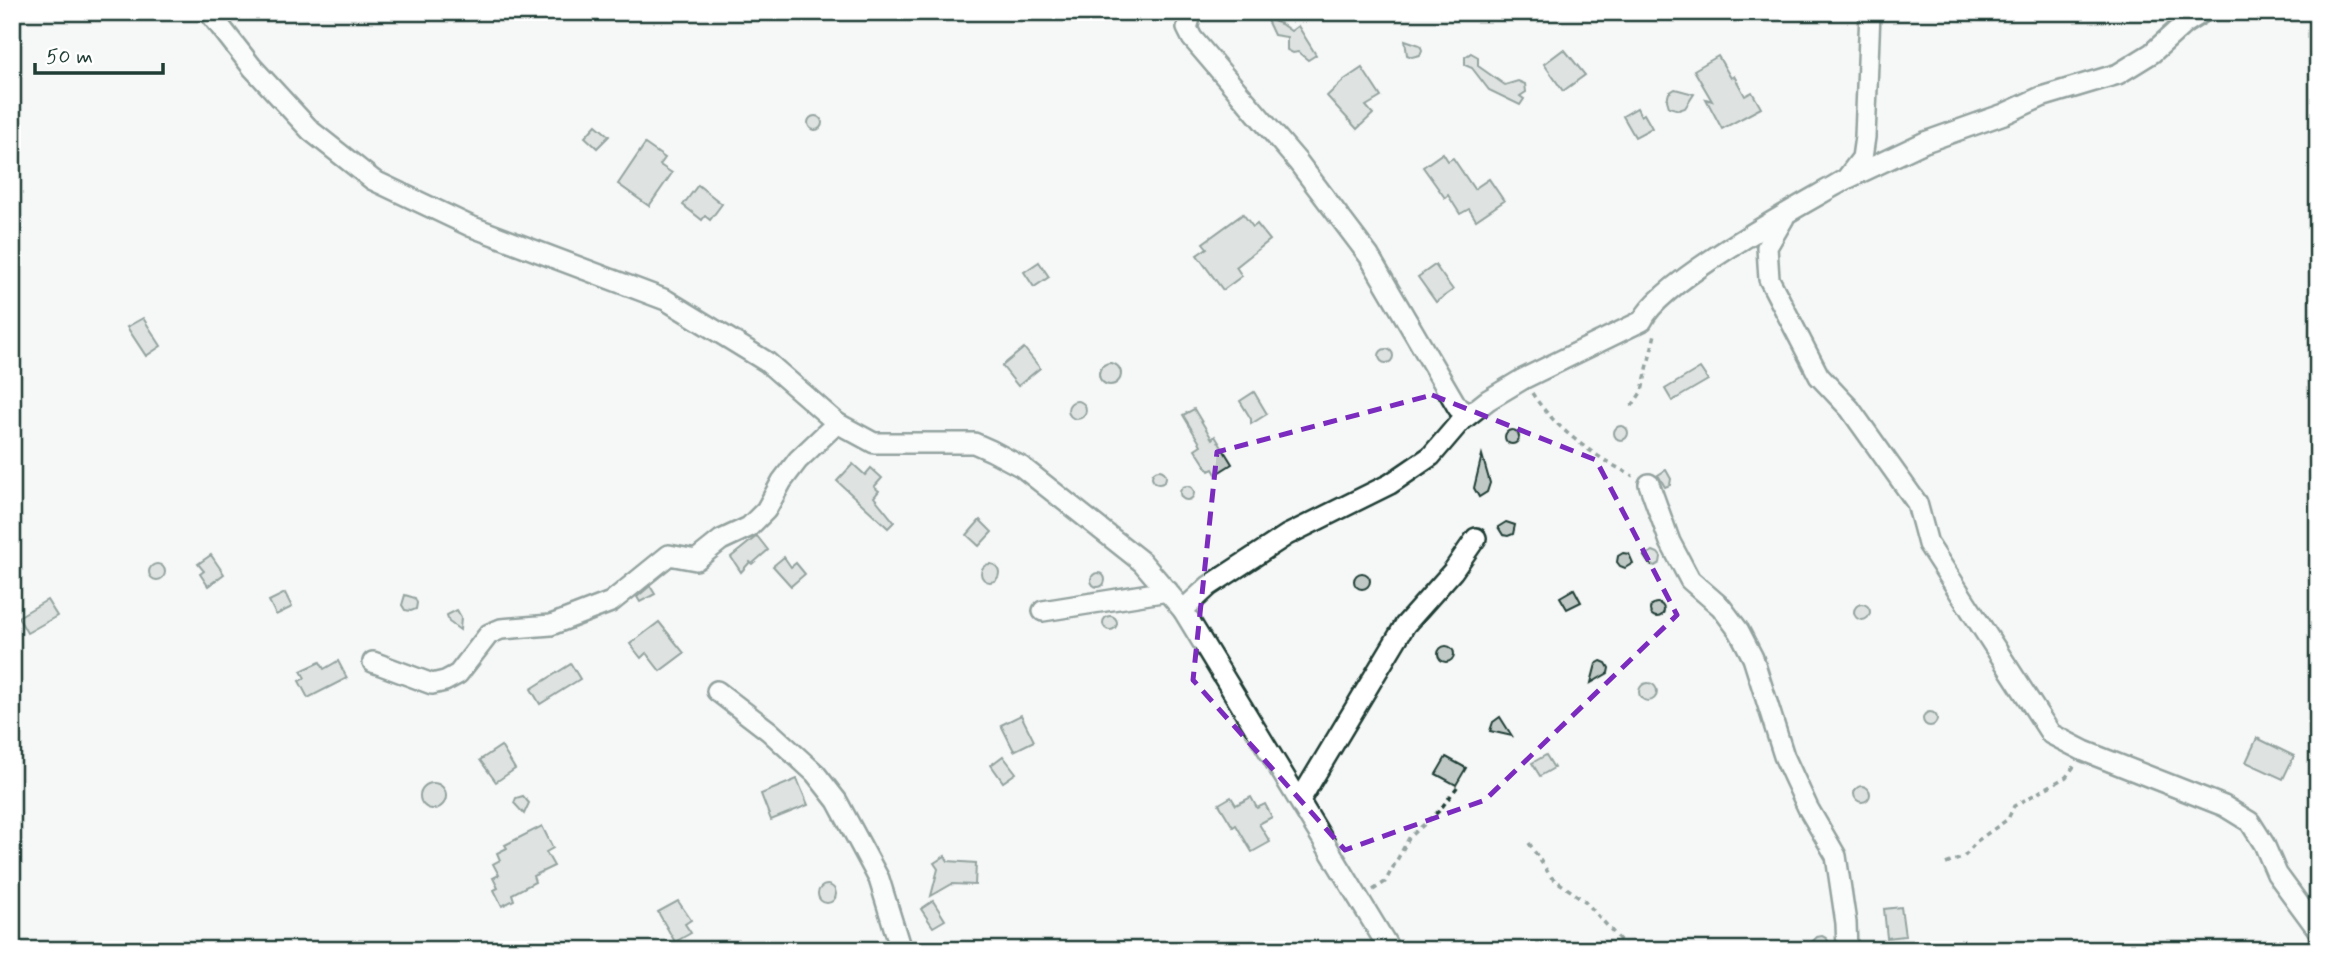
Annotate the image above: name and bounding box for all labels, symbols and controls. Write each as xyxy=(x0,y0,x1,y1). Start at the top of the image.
scale bar xyxy=(35,32,163,76)
text: 50 m xyxy=(46,43,93,71)

